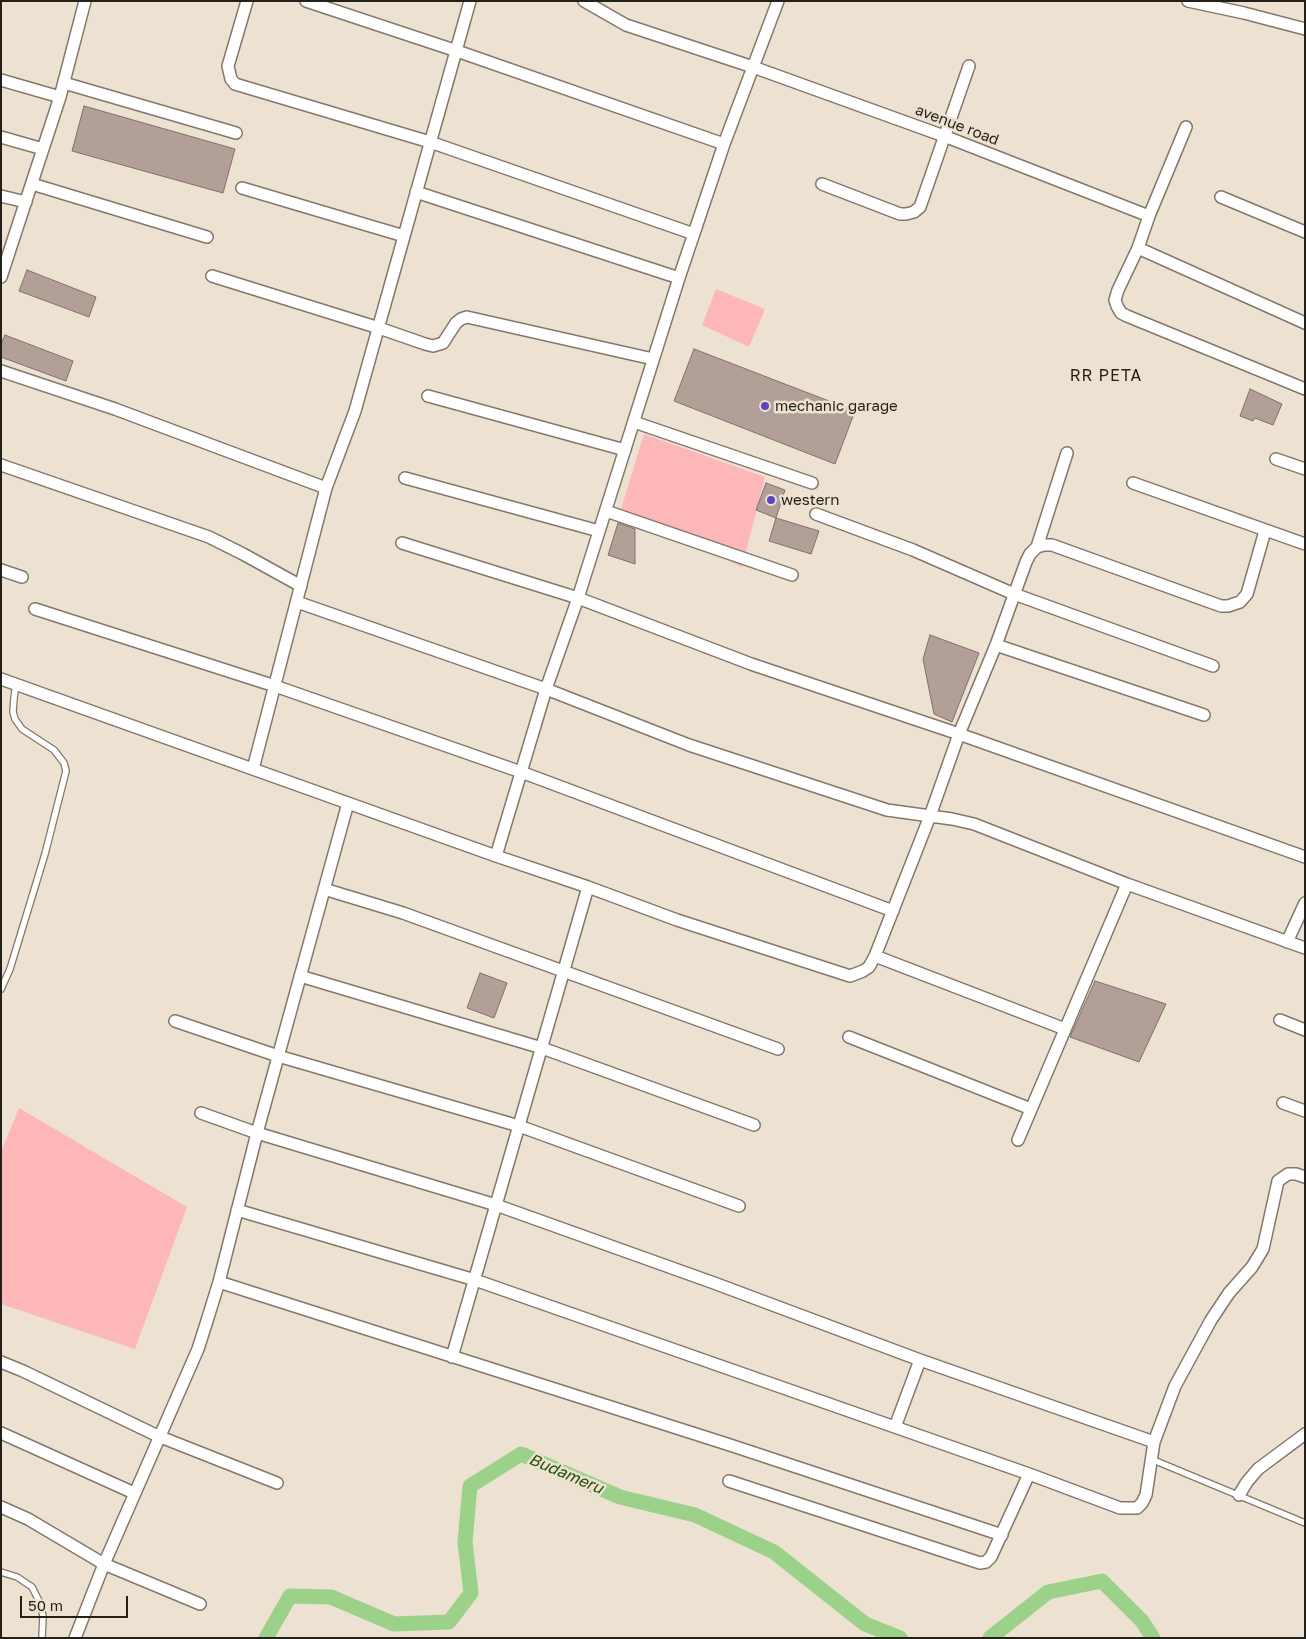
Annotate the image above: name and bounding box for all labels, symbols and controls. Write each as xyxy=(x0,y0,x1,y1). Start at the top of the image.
street label: avenue road xyxy=(913,101,1001,149)
district label: RR PETA xyxy=(1069,366,1143,386)
place label: mechanic garage xyxy=(775,397,898,415)
marker: mechanic garage xyxy=(759,400,771,412)
place label: western xyxy=(781,491,839,509)
marker: western xyxy=(765,494,777,506)
water label: Budameru xyxy=(526,1450,606,1498)
scale bar xyxy=(22,1586,130,1618)
text: 50 m xyxy=(28,1596,63,1614)

